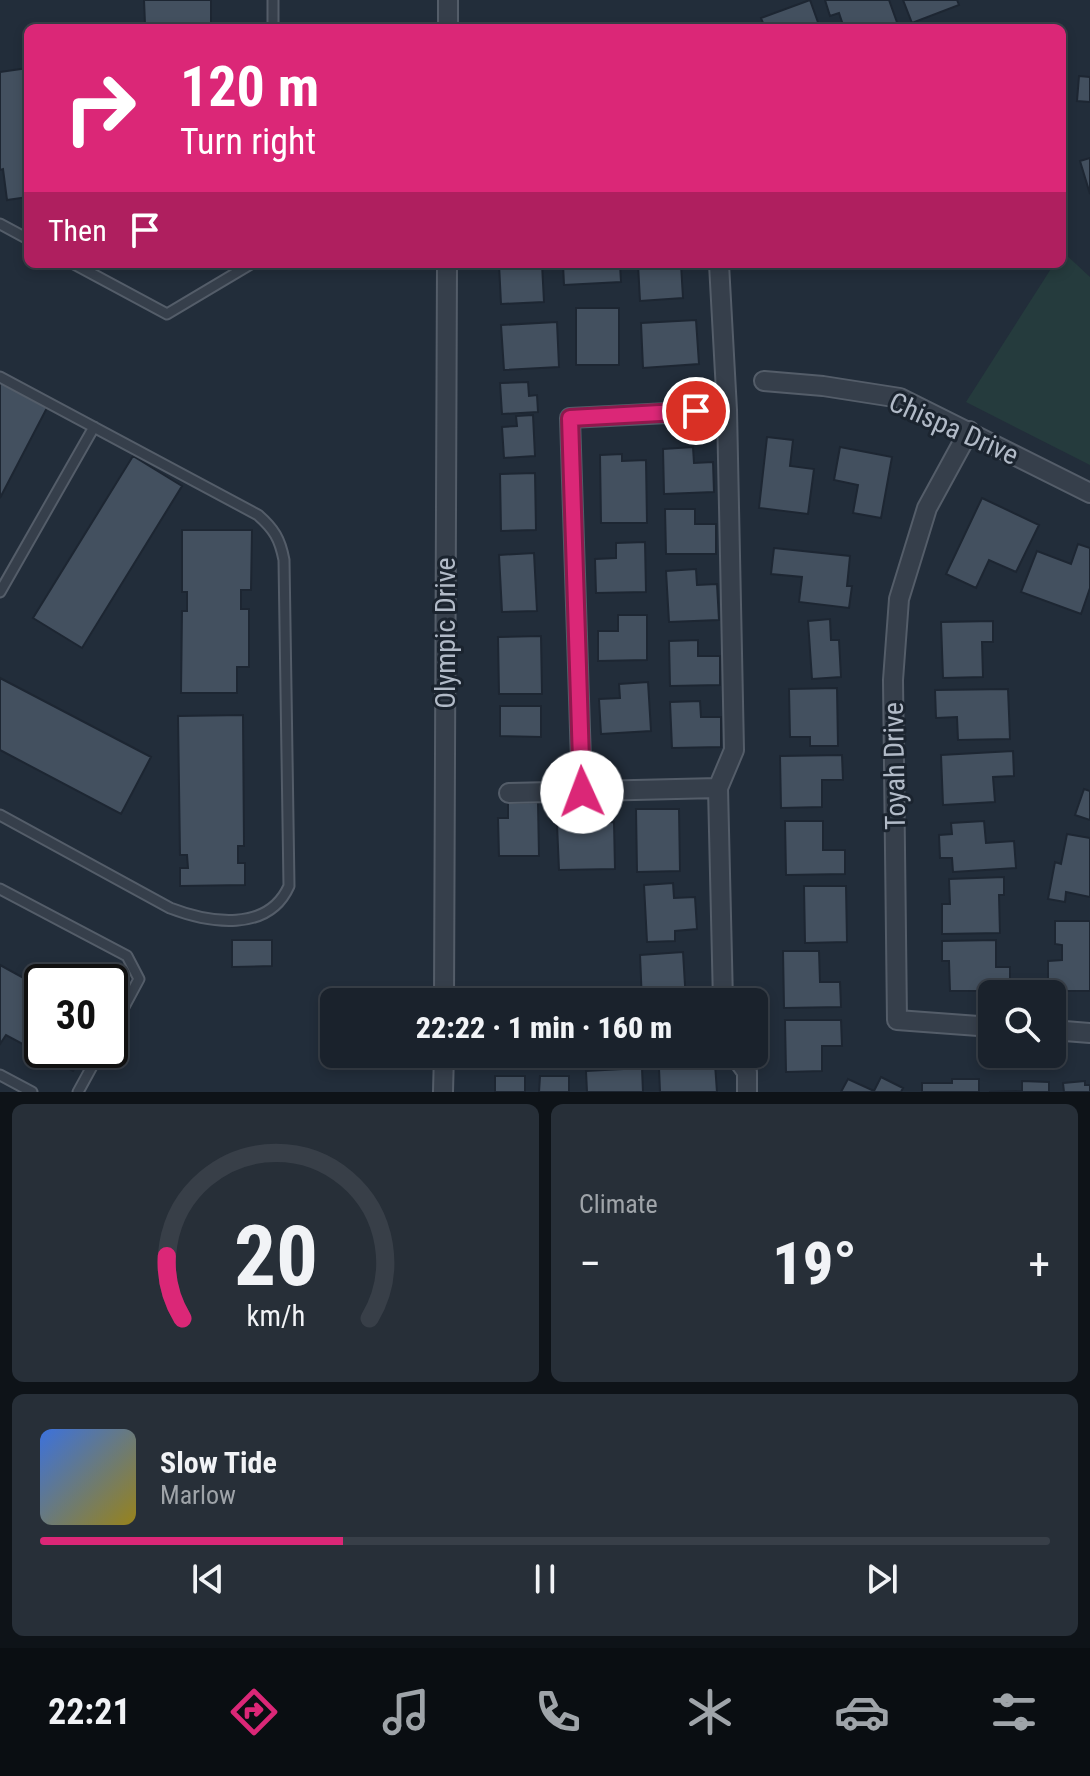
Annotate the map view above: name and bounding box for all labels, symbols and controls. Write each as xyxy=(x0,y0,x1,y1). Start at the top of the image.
text: 120 m xyxy=(180,54,319,120)
icon: right xyxy=(48,56,152,160)
text: Turn right xyxy=(180,121,316,163)
icon: arrive xyxy=(123,208,167,252)
text: Then xyxy=(48,213,107,248)
pin xyxy=(662,377,730,445)
street label: Chispa Drive xyxy=(884,385,1024,472)
icon: arrive xyxy=(674,389,718,433)
street label: Olympic Drive xyxy=(429,557,462,709)
street label: Toyah Drive xyxy=(877,702,912,830)
position arrow xyxy=(540,750,624,834)
speed limit sign: 30 xyxy=(24,964,128,1068)
map controls xyxy=(978,980,1066,1068)
button: search xyxy=(978,980,1066,1068)
text: 22:22 · 1 min · 160 m xyxy=(416,1010,672,1045)
text: Climate xyxy=(579,1189,658,1219)
text: 20 xyxy=(233,1208,318,1305)
text: 19° xyxy=(772,1228,857,1299)
text: − xyxy=(579,1238,601,1290)
text: + xyxy=(1028,1238,1050,1290)
text: km/h xyxy=(246,1299,305,1333)
text: Slow Tide xyxy=(160,1445,277,1480)
text: Marlow xyxy=(160,1480,236,1510)
icon: previous xyxy=(186,1557,230,1601)
icon: pause xyxy=(523,1557,567,1601)
icon: next xyxy=(860,1557,904,1601)
icon: directions xyxy=(226,1684,282,1740)
icon: music xyxy=(378,1684,434,1740)
icon: phone xyxy=(530,1684,586,1740)
icon: climate xyxy=(682,1684,738,1740)
icon: car xyxy=(834,1684,890,1740)
icon: filters xyxy=(986,1684,1042,1740)
text: 22:21 xyxy=(48,1691,131,1733)

